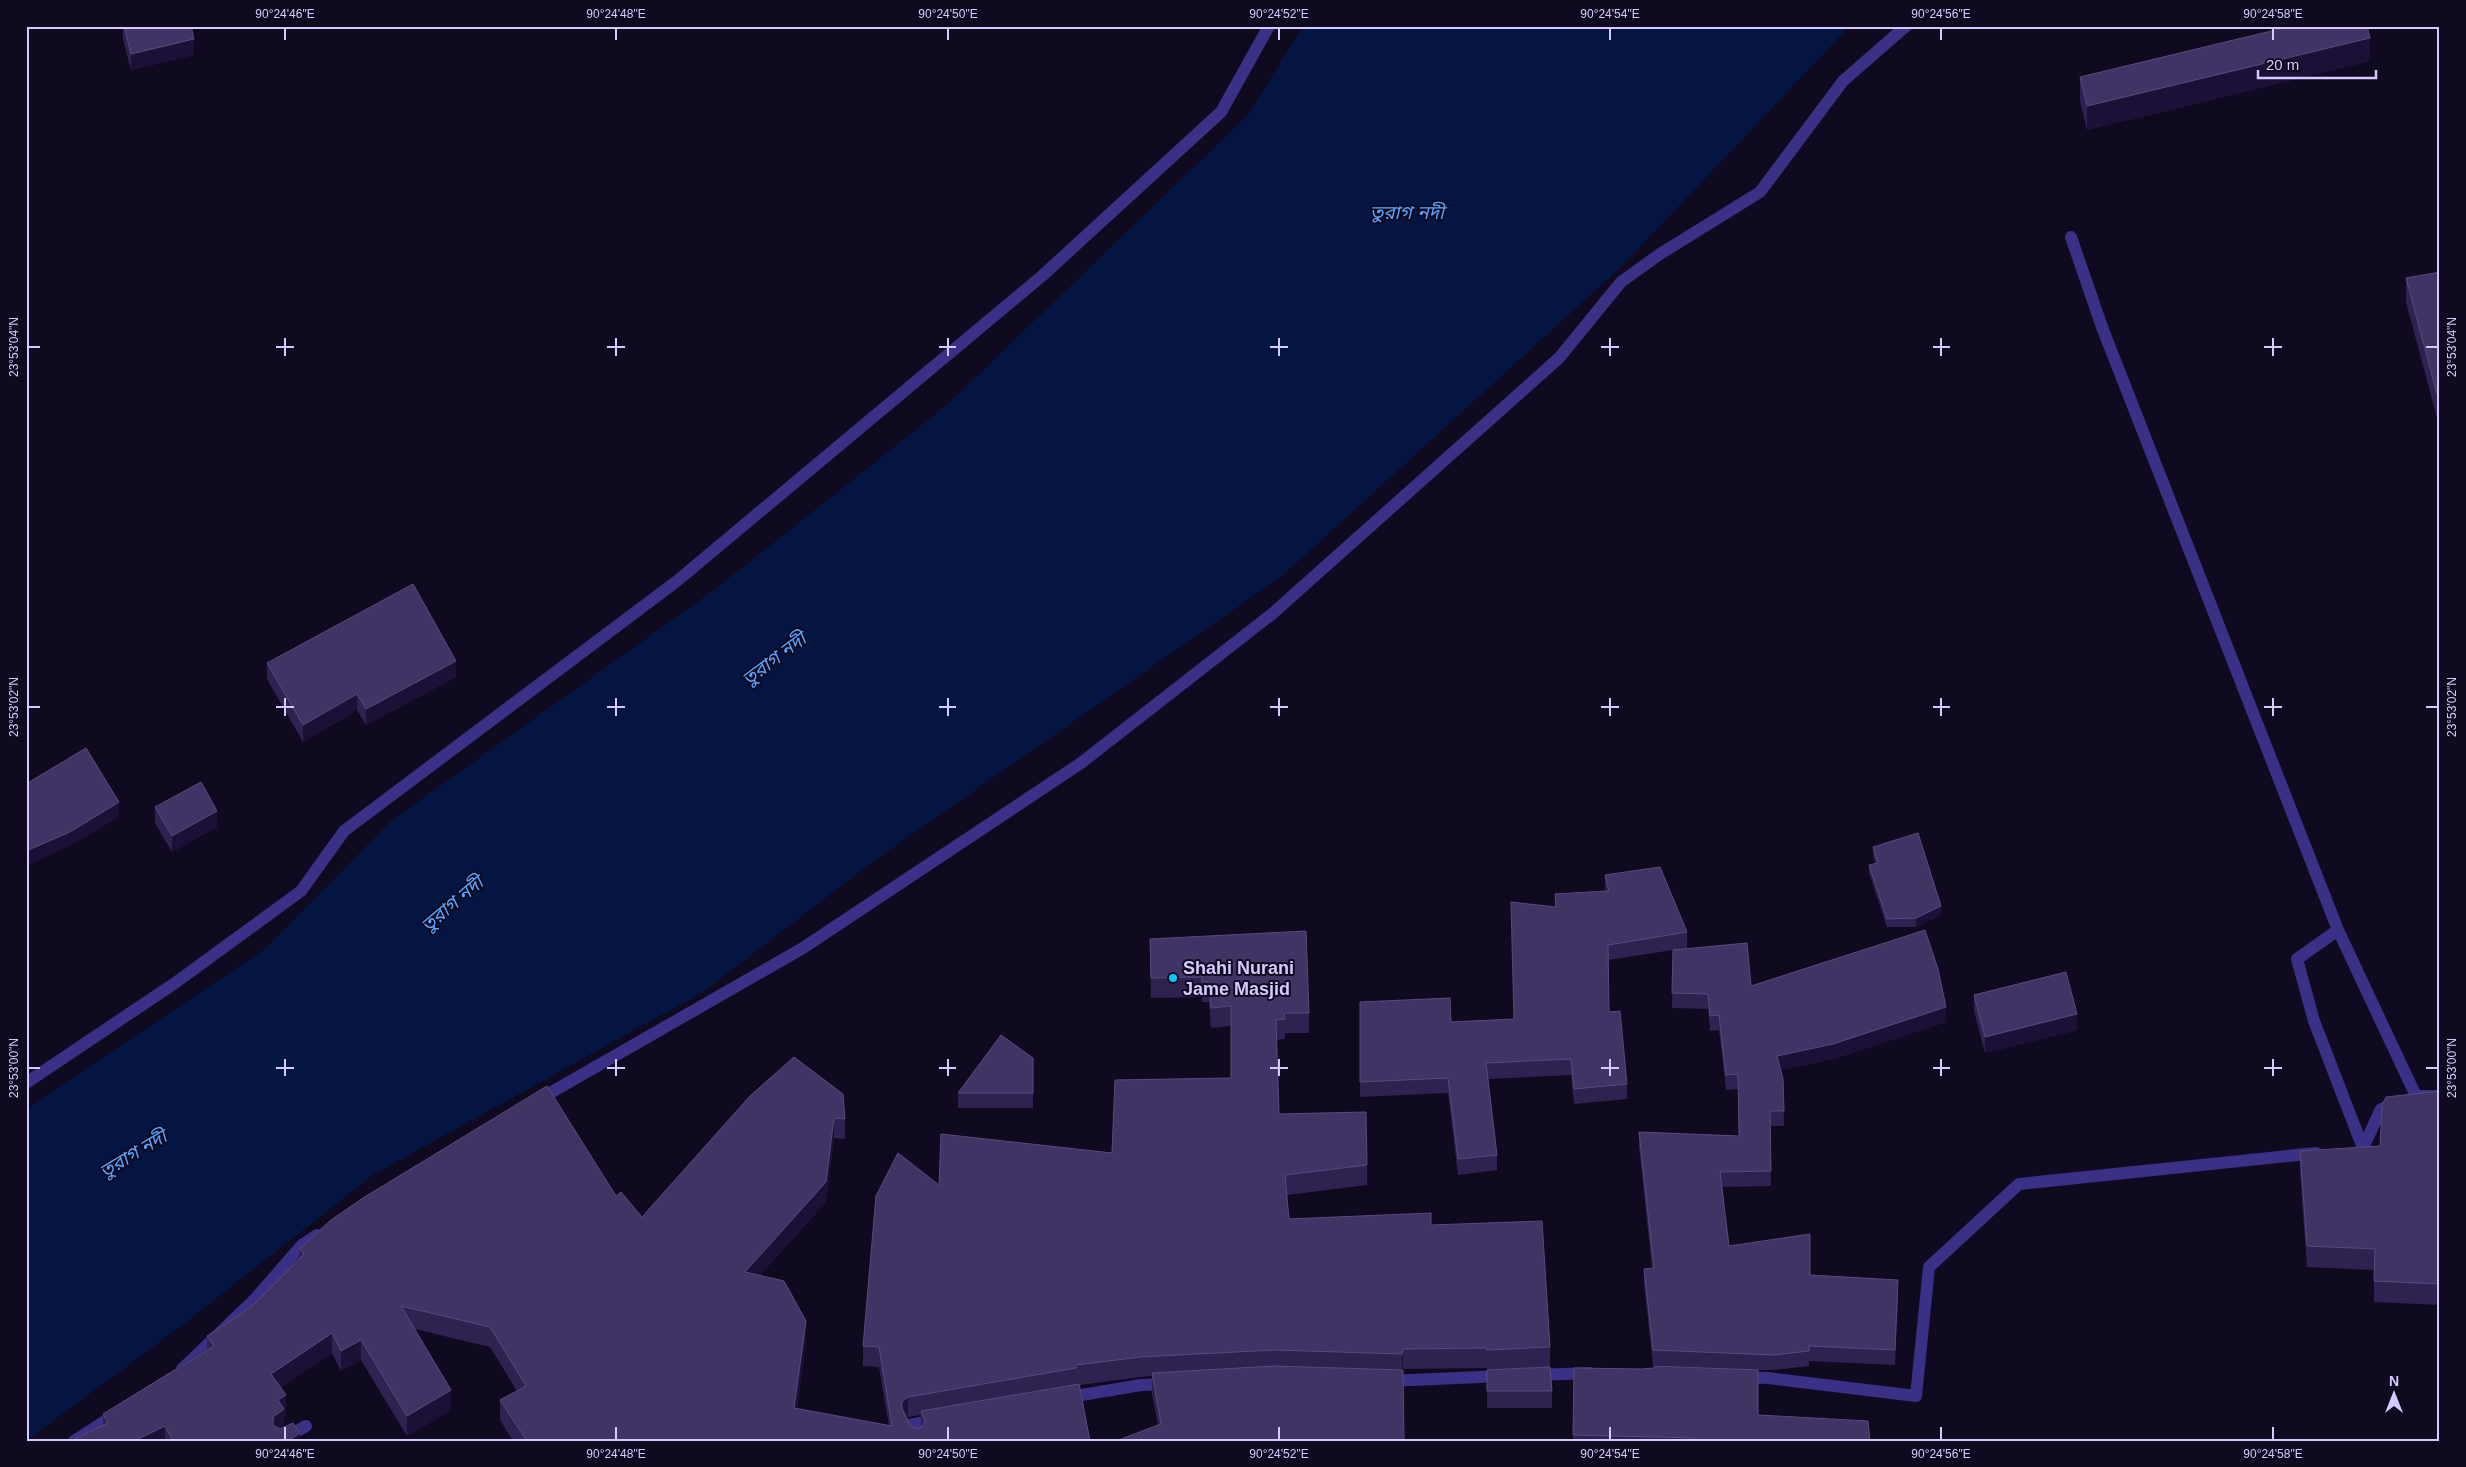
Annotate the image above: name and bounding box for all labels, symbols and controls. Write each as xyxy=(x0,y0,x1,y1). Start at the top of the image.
text: 90°24'46"E xyxy=(255,7,315,21)
text: 90°24'48"E xyxy=(586,7,646,21)
text: 90°24'50"E xyxy=(918,7,978,21)
text: 90°24'52"E xyxy=(1249,7,1309,21)
text: 90°24'54"E xyxy=(1580,7,1640,21)
text: 90°24'56"E xyxy=(1911,7,1971,21)
text: 90°24'58"E xyxy=(2243,7,2303,21)
scale bar xyxy=(2258,48,2376,80)
text: 20 m xyxy=(2266,56,2299,73)
water label: তুরাগ নদী xyxy=(1370,201,1448,223)
text: 23°53'04"N xyxy=(7,317,21,377)
text: 23°53'04"N xyxy=(2445,317,2459,377)
water label: তুরাগ নদী xyxy=(737,625,814,691)
text: 23°53'02"N xyxy=(7,677,21,737)
text: 23°53'02"N xyxy=(2445,677,2459,737)
water label: তুরাগ নদী xyxy=(416,869,491,937)
place label: Shahi Nurani Jame Masjid xyxy=(1183,958,1294,999)
marker: Shahi Nurani Jame Masjid xyxy=(1167,972,1179,984)
text: 23°53'00"N xyxy=(7,1038,21,1098)
text: 23°53'00"N xyxy=(2445,1038,2459,1098)
water label: তুরাগ নদী xyxy=(95,1123,174,1183)
north arrow xyxy=(2368,1370,2418,1420)
text: N xyxy=(2389,1373,2399,1389)
text: 90°24'46"E xyxy=(255,1447,315,1461)
text: 90°24'48"E xyxy=(586,1447,646,1461)
text: 90°24'50"E xyxy=(918,1447,978,1461)
text: 90°24'52"E xyxy=(1249,1447,1309,1461)
text: 90°24'54"E xyxy=(1580,1447,1640,1461)
text: 90°24'56"E xyxy=(1911,1447,1971,1461)
text: 90°24'58"E xyxy=(2243,1447,2303,1461)

